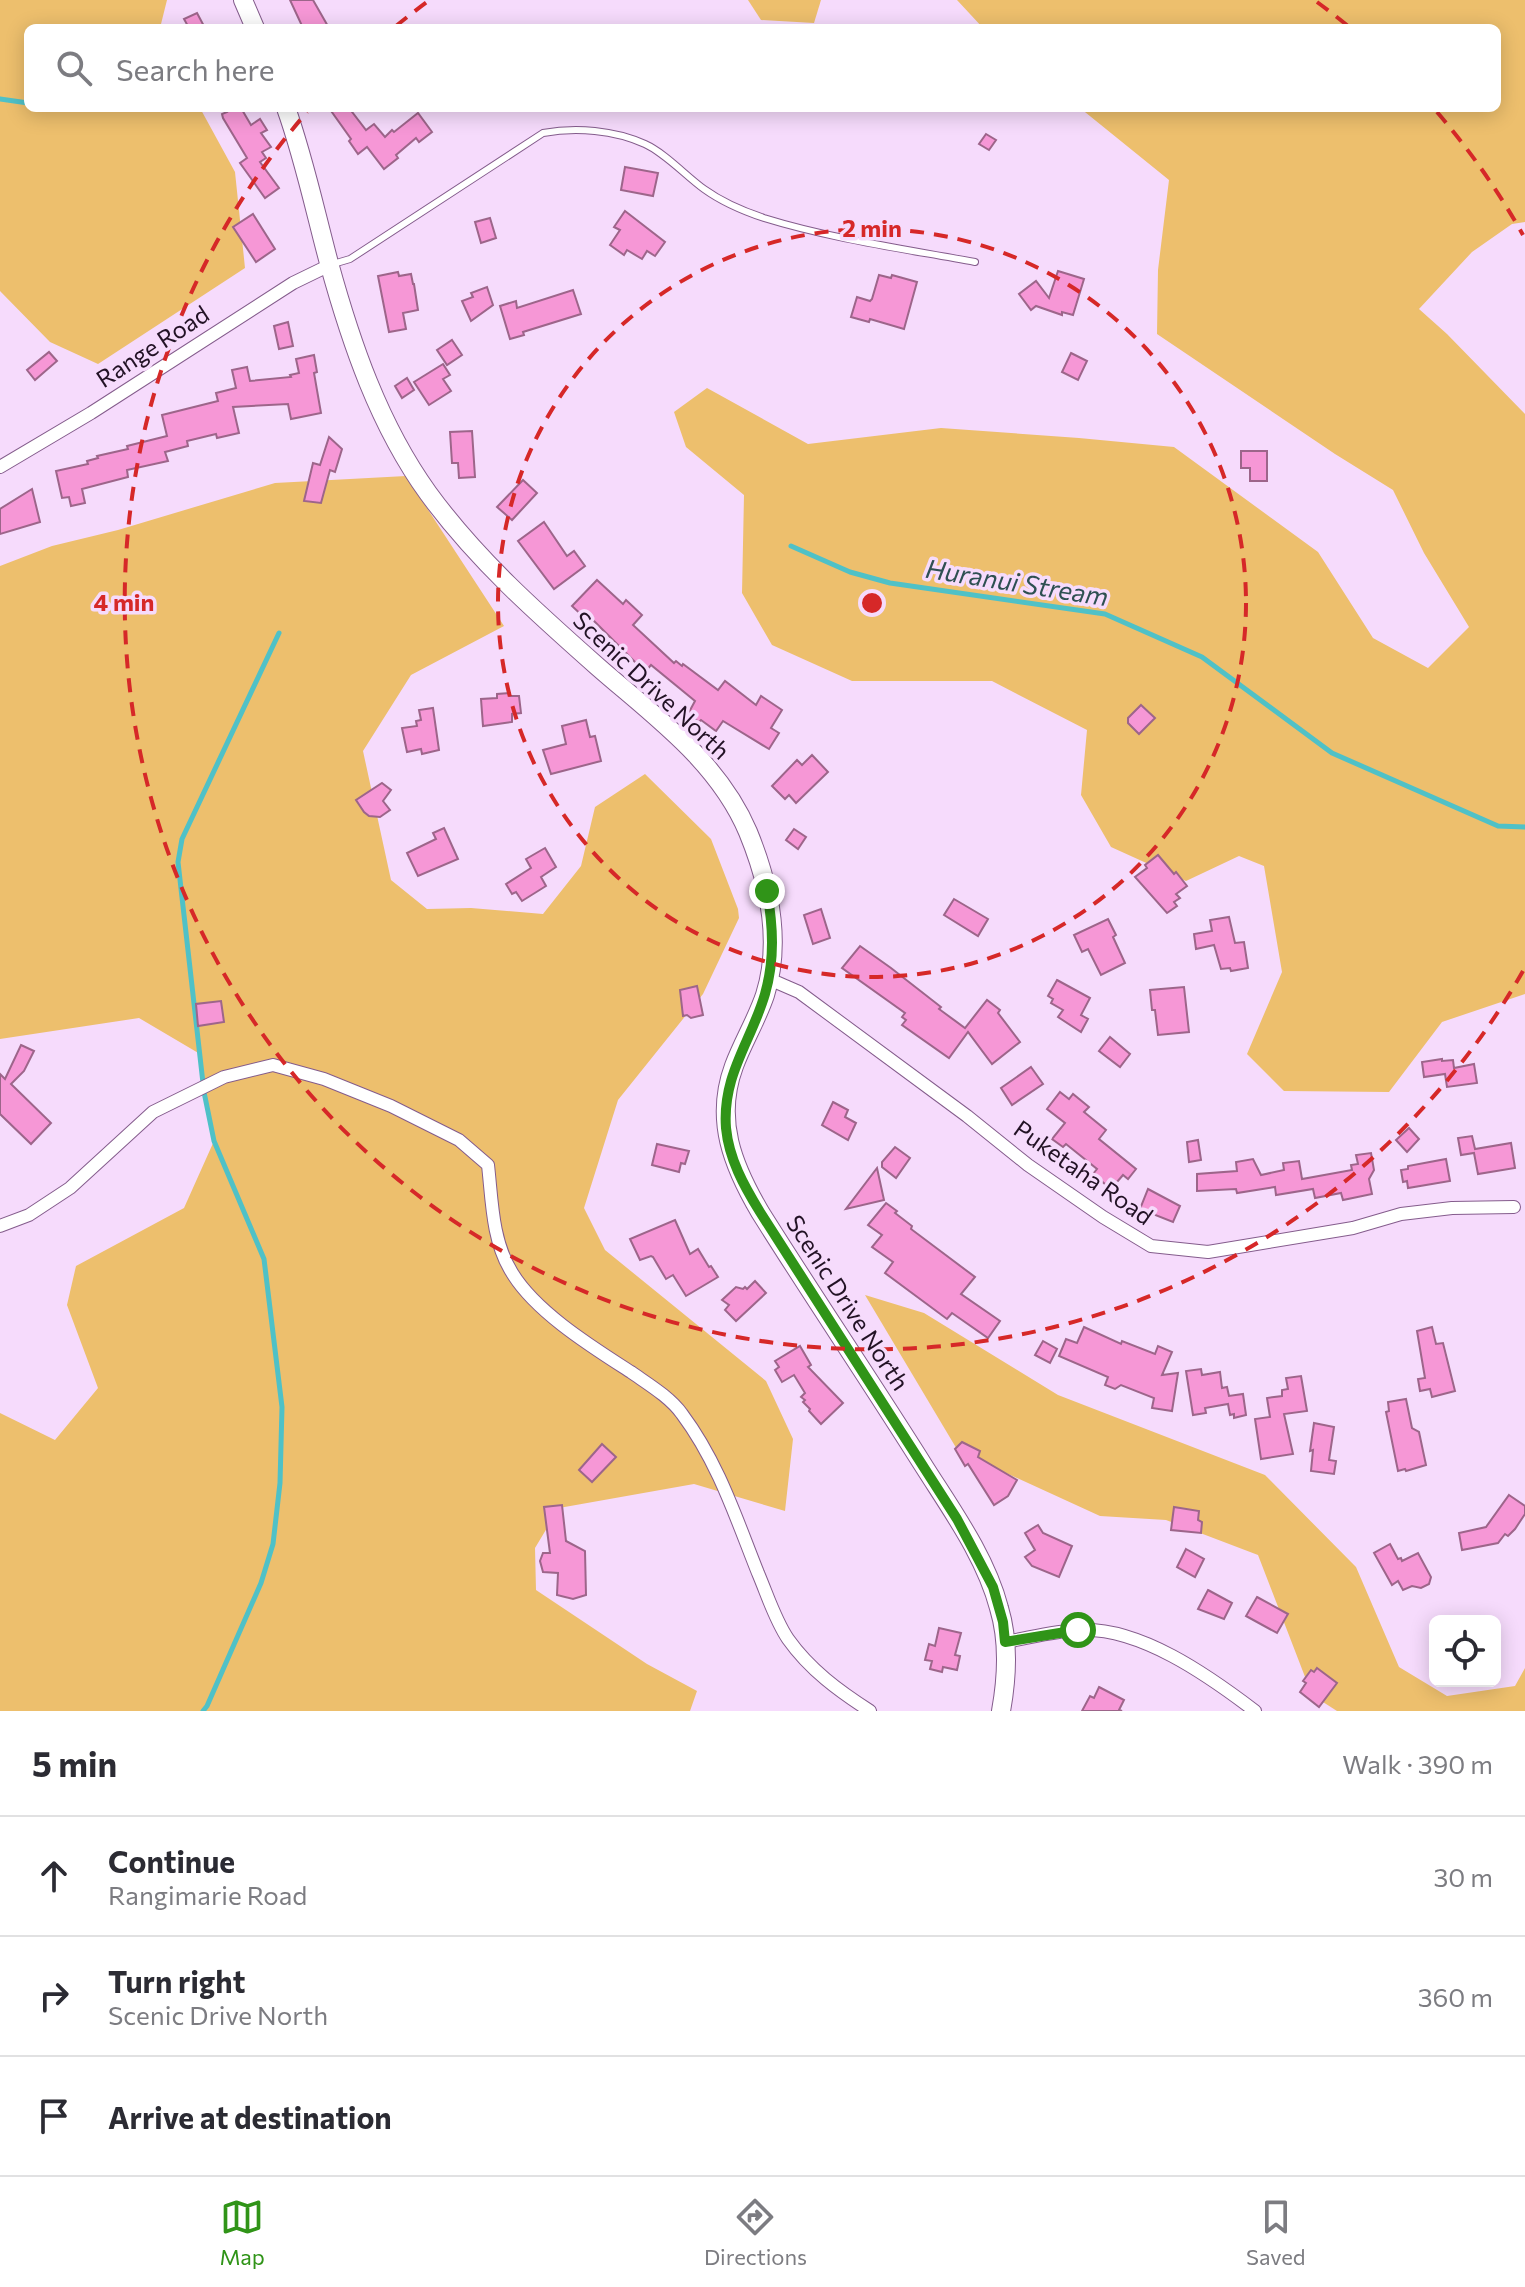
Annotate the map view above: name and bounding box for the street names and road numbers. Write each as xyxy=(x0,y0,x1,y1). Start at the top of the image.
street label: Range Road xyxy=(90,299,214,393)
street label: Scenic Drive North xyxy=(568,605,736,765)
street label: Puketaha Road xyxy=(1009,1113,1159,1230)
street label: Scenic Drive North xyxy=(781,1209,916,1395)

